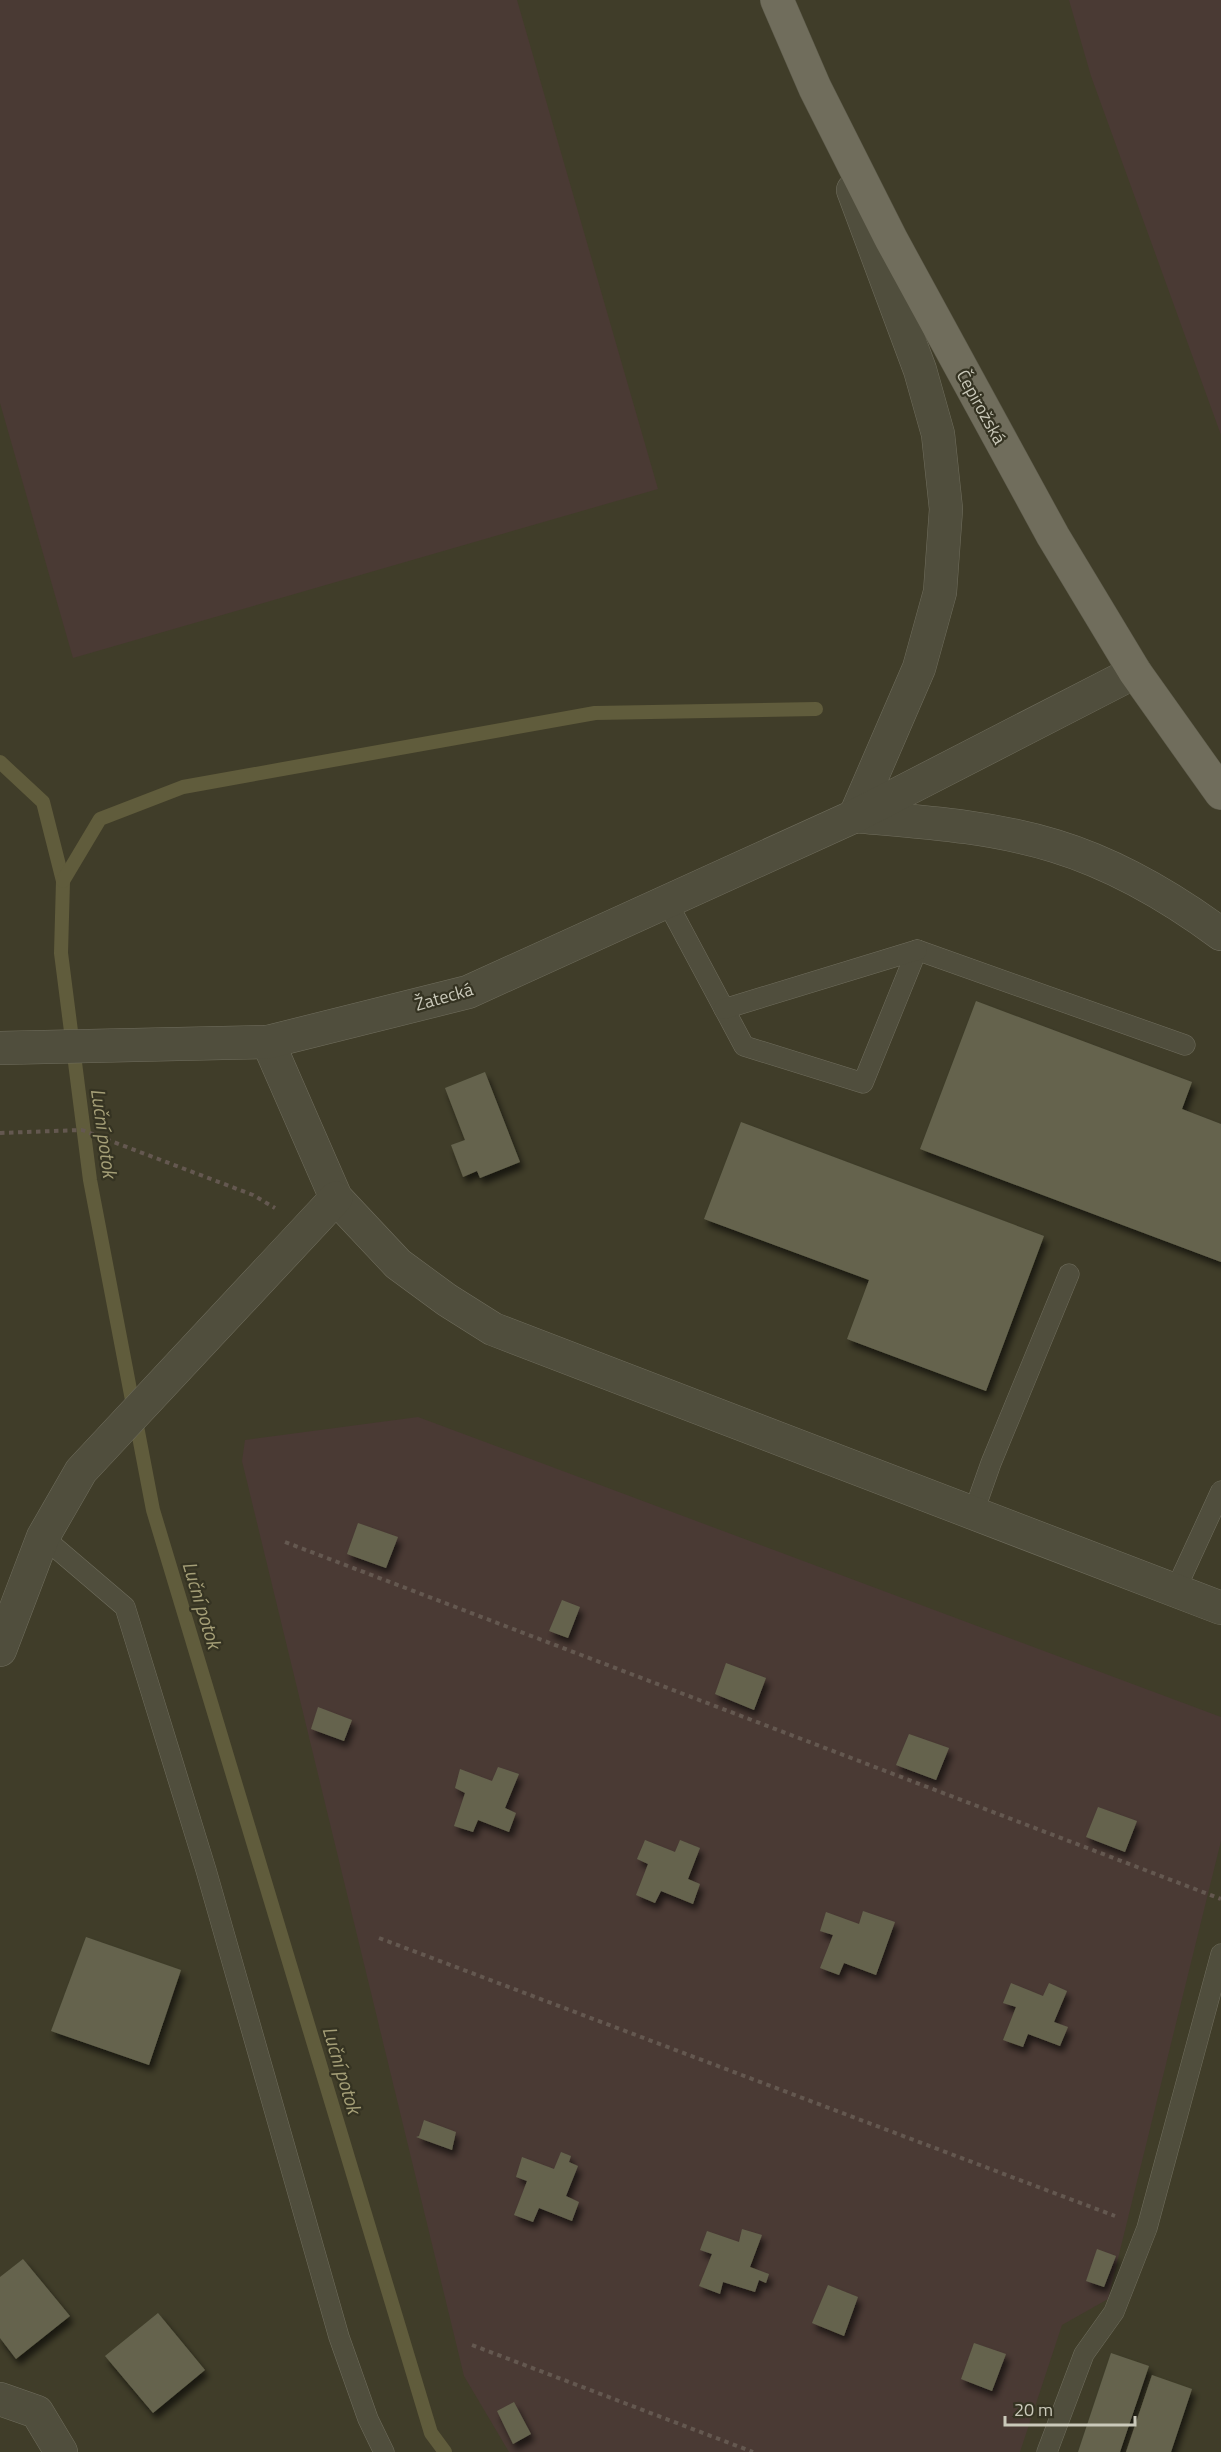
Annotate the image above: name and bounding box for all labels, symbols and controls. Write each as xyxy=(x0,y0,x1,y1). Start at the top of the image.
street label: Čepirožská xyxy=(950,364,1013,449)
street label: Žatecká xyxy=(412,975,476,1018)
water label: Luční potok xyxy=(83,1086,126,1182)
water label: Luční potok xyxy=(175,1557,231,1654)
water label: Luční potok xyxy=(315,2022,371,2119)
scale bar xyxy=(1005,2389,1136,2427)
text: 20 m xyxy=(1014,2396,1053,2423)

